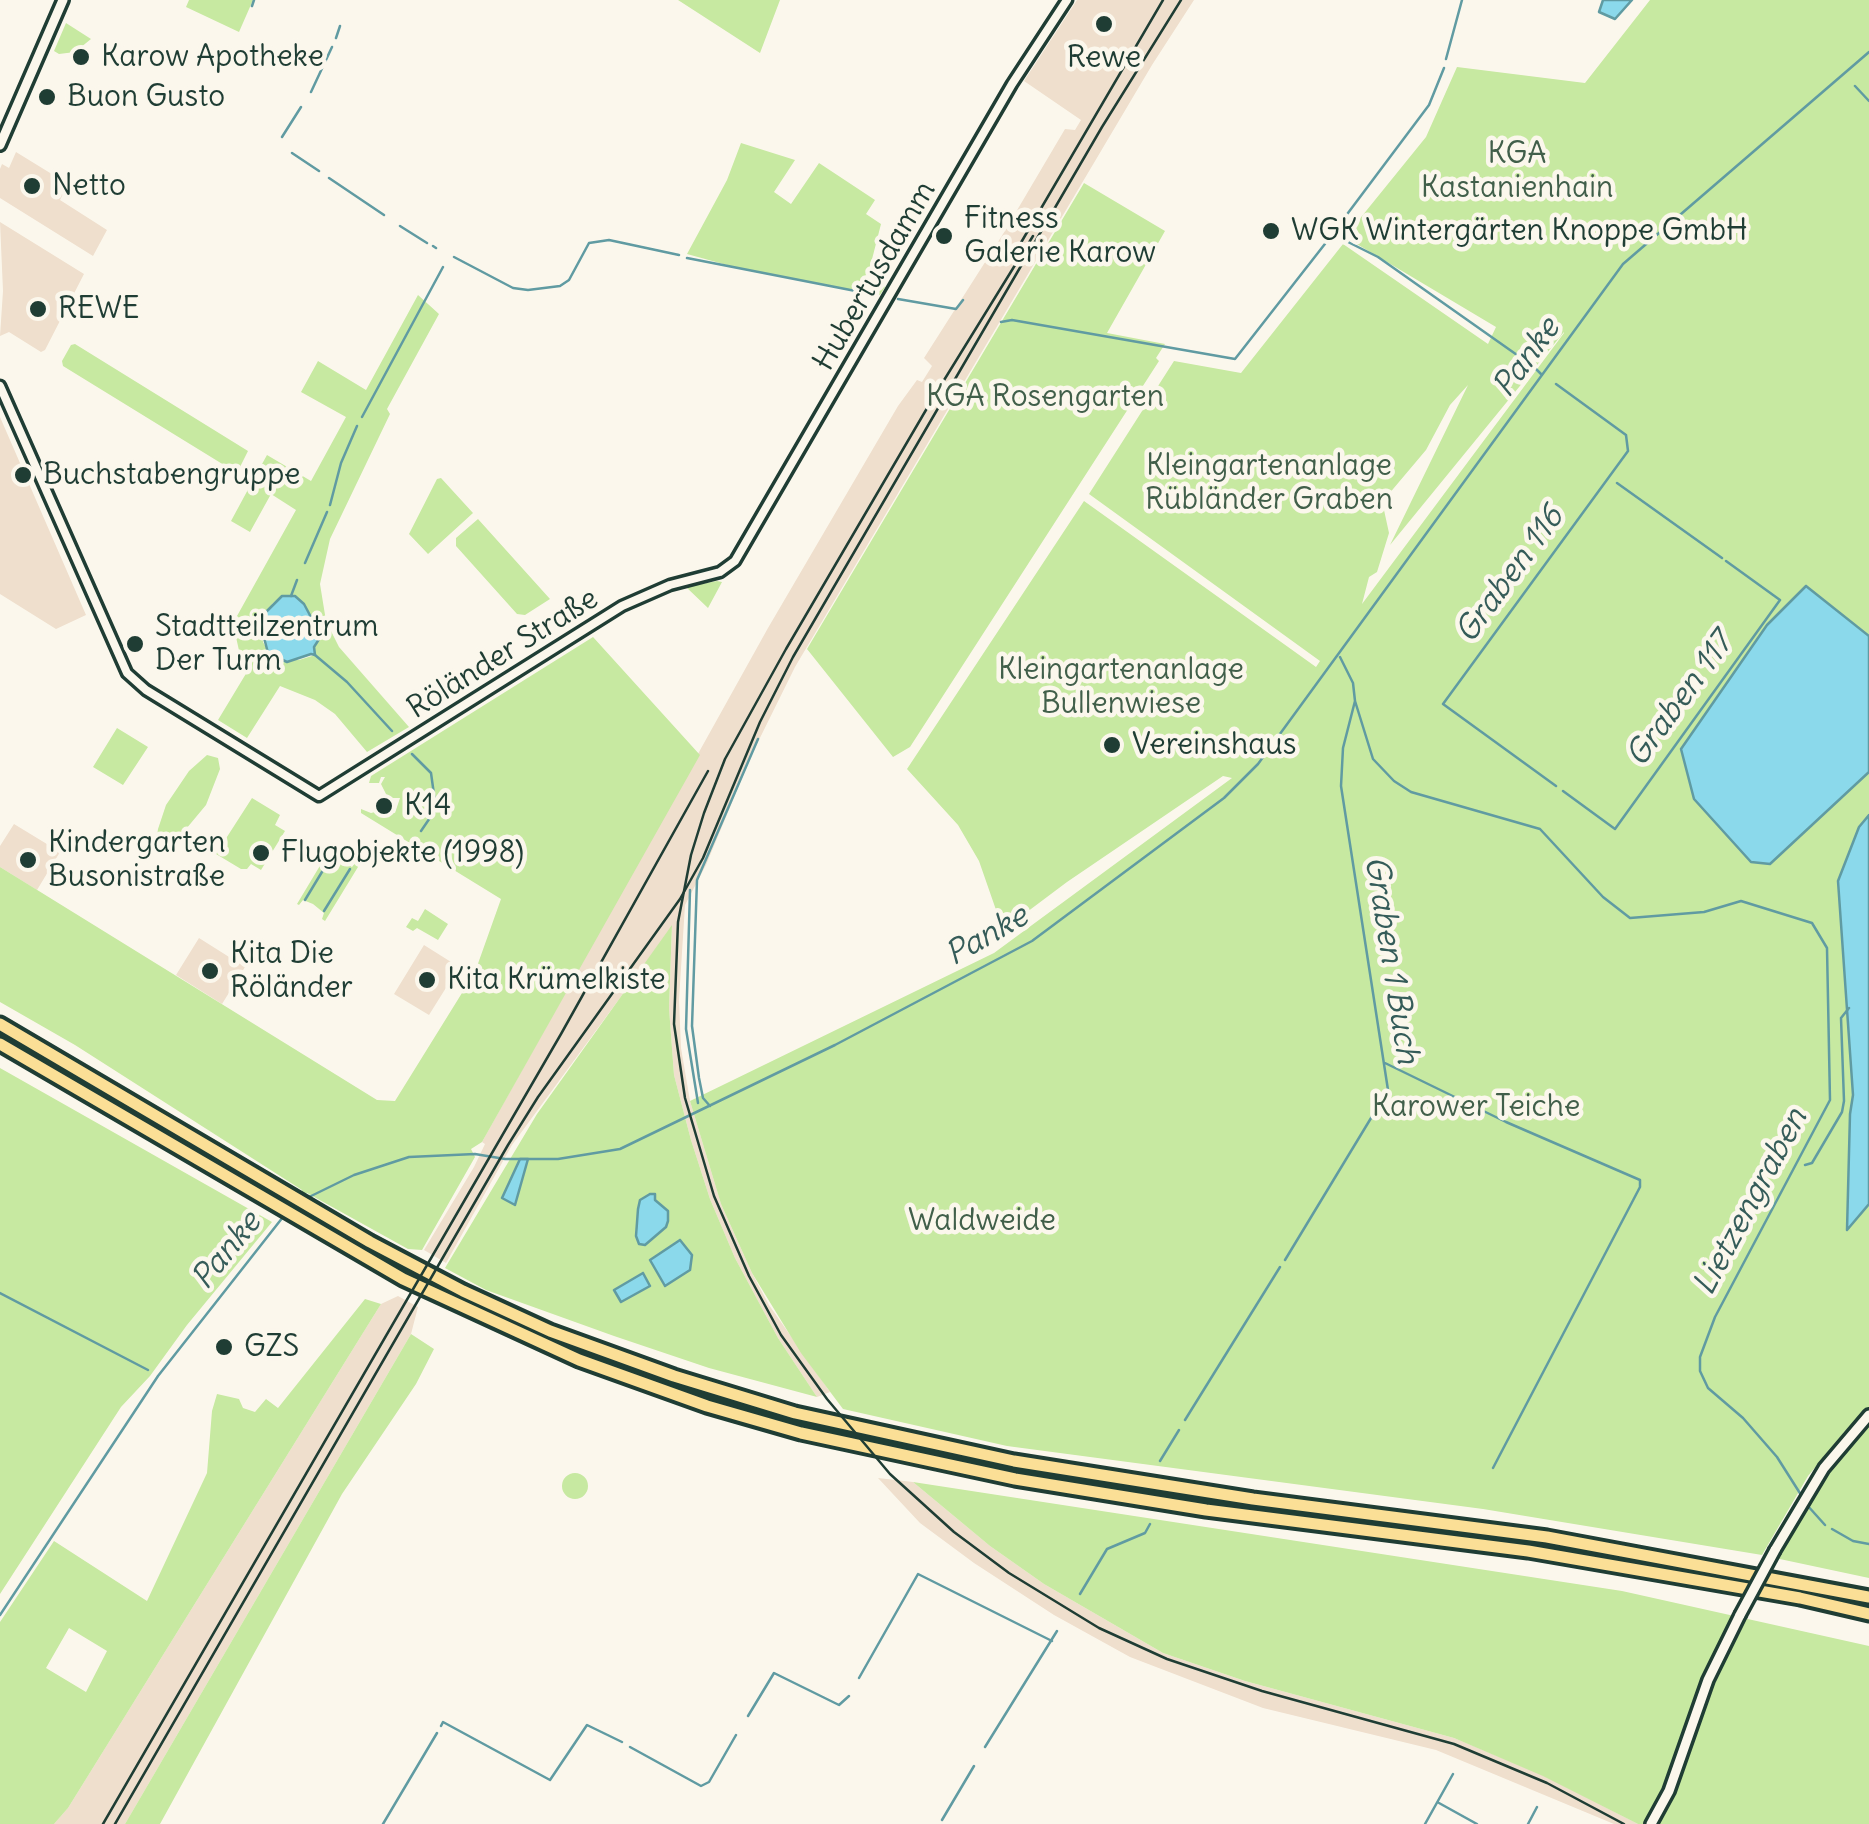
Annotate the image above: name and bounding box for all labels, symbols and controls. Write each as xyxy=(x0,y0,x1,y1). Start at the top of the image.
marker: Rewe xyxy=(1093,13,1115,35)
place label: Karow Apotheke xyxy=(101,39,324,75)
place label: Rewe xyxy=(1067,40,1141,76)
marker: Karow Apotheke xyxy=(70,46,92,68)
place label: Buon Gusto xyxy=(67,79,225,115)
marker: Buon Gusto xyxy=(36,86,58,108)
park label: KGA Kastanienhain xyxy=(1421,136,1613,206)
place label: Netto xyxy=(52,168,126,204)
marker: Netto xyxy=(21,175,43,197)
street label: Hubertusdamm xyxy=(806,175,944,377)
place label: Fitness Galerie Karow xyxy=(964,201,1156,272)
place label: WGK Wintergärten Knoppe GmbH xyxy=(1291,213,1747,249)
marker: WGK Wintergärten Knoppe GmbH xyxy=(1260,220,1282,242)
marker: Fitness Galerie Karow xyxy=(933,225,955,247)
place label: REWE xyxy=(58,291,140,327)
marker: REWE xyxy=(27,298,49,320)
water label: Panke xyxy=(1485,311,1569,405)
park label: KGA Rosengarten xyxy=(926,379,1164,415)
park label: Kleingartenanlage Rübländer Graben xyxy=(1145,448,1393,518)
place label: Buchstabengruppe xyxy=(43,457,300,493)
marker: Buchstabengruppe xyxy=(12,464,34,486)
water label: Graben 116 xyxy=(1448,499,1572,651)
street label: Röländer Straße xyxy=(401,581,605,727)
place label: Stadtteilzentrum Der Turm xyxy=(155,609,379,680)
water label: Graben 117 xyxy=(1619,626,1741,774)
marker: Stadtteilzentrum Der Turm xyxy=(124,633,146,655)
park label: Kleingartenanlage Bullenwiese xyxy=(998,652,1244,722)
place label: Vereinshaus xyxy=(1132,727,1296,763)
marker: Vereinshaus xyxy=(1101,734,1123,756)
place label: K14 xyxy=(404,788,451,824)
marker: K14 xyxy=(373,795,395,817)
place label: Kindergarten Busonistraße xyxy=(48,825,226,896)
place label: Flugobjekte (1998) xyxy=(281,835,524,871)
marker: Flugobjekte (1998) xyxy=(250,842,272,864)
marker: Kindergarten Busonistraße xyxy=(17,849,39,871)
water label: Graben 1 Buch xyxy=(1356,853,1426,1067)
water label: Panke xyxy=(939,897,1035,975)
place label: Kita Die Röländer xyxy=(230,936,353,1006)
marker: Kita Die Röländer xyxy=(199,960,221,982)
place label: Kita Krümelkiste xyxy=(447,962,666,998)
marker: Kita Krümelkiste xyxy=(416,969,438,991)
park label: Karower Teiche xyxy=(1372,1089,1580,1125)
water label: Lietzengraben xyxy=(1686,1102,1816,1302)
park label: Waldweide xyxy=(908,1203,1056,1239)
water label: Panke xyxy=(184,1204,270,1298)
place label: GZS xyxy=(244,1329,299,1365)
marker: GZS xyxy=(213,1336,235,1358)

